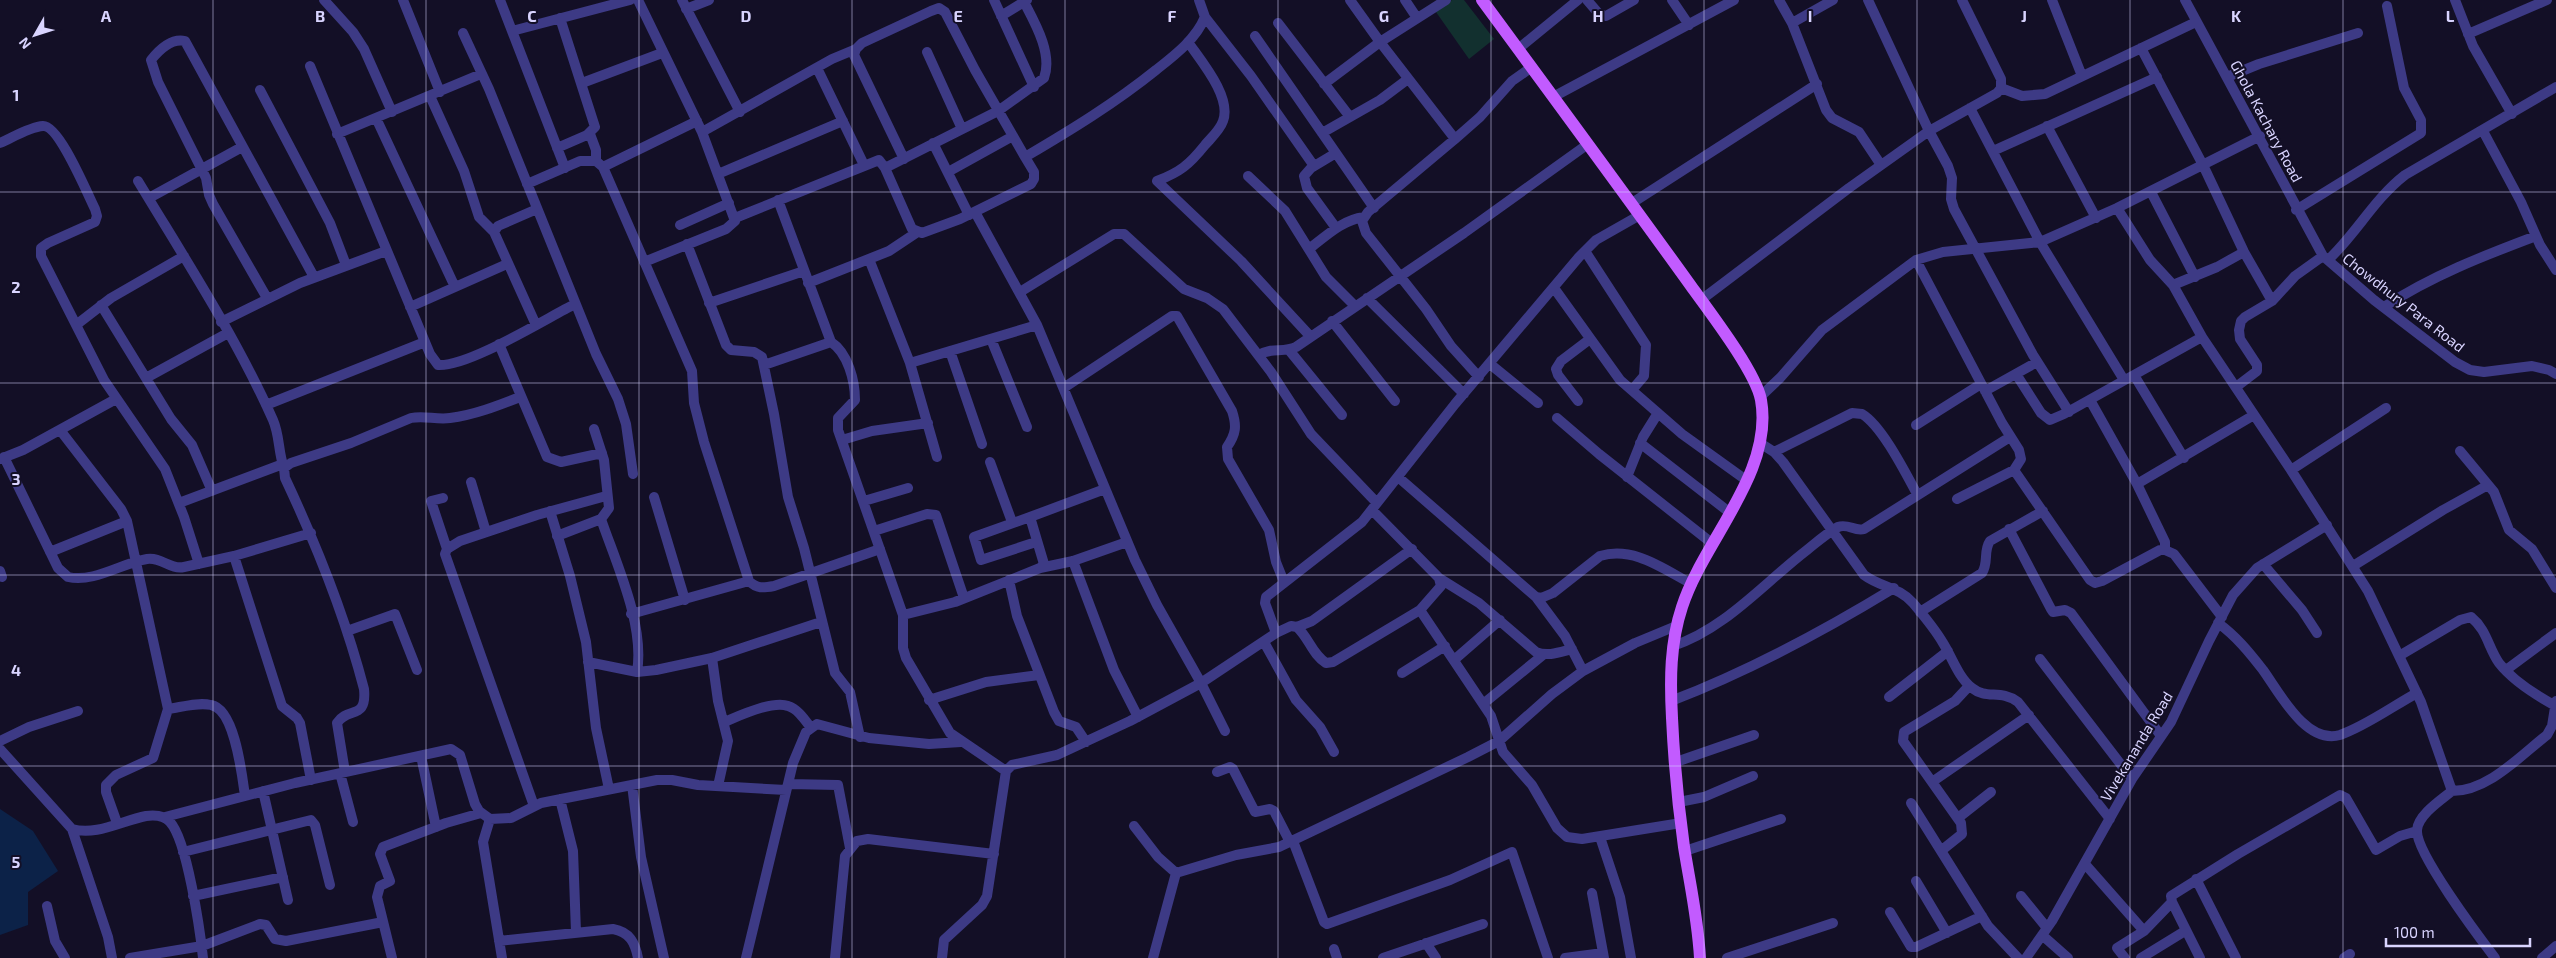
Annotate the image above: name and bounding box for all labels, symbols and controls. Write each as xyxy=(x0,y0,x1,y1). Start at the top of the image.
text: A xyxy=(101,6,112,25)
text: B xyxy=(315,6,325,25)
text: C xyxy=(527,6,537,25)
text: D xyxy=(741,6,752,25)
text: E xyxy=(953,6,963,25)
text: F xyxy=(1168,6,1177,25)
text: G xyxy=(1379,6,1389,25)
text: H xyxy=(1592,6,1604,25)
text: I xyxy=(1808,6,1812,25)
text: J xyxy=(2021,6,2027,25)
text: K xyxy=(2231,6,2242,25)
text: L xyxy=(2446,6,2455,25)
north arrow xyxy=(10,10,60,60)
text: N xyxy=(15,34,34,53)
street label: Ghola Kachary Road xyxy=(2227,57,2307,185)
text: 1 xyxy=(13,85,19,104)
street label: Chowdhury Para Road xyxy=(2339,249,2469,355)
text: 2 xyxy=(11,277,21,296)
text: 3 xyxy=(11,469,21,488)
text: 4 xyxy=(11,660,21,679)
street label: Vivekananda Road xyxy=(2096,688,2176,804)
text: 5 xyxy=(12,852,21,871)
scale bar xyxy=(2386,916,2530,948)
text: 100 m xyxy=(2394,923,2435,941)

